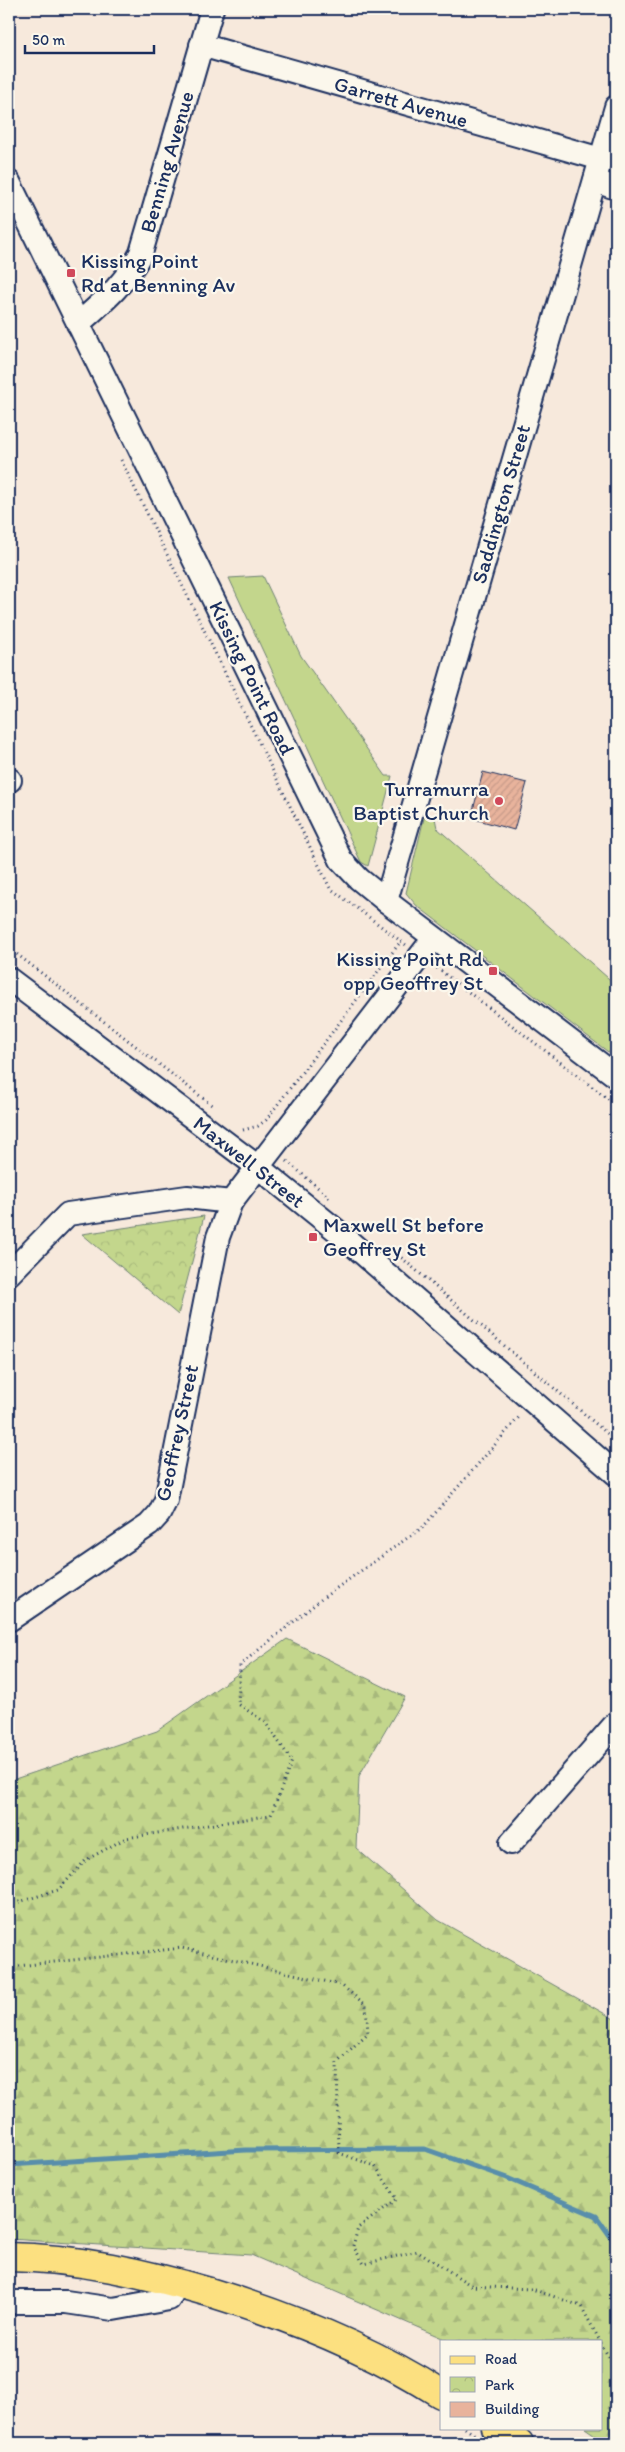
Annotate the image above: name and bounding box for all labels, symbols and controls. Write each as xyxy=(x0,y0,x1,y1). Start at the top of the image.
scale bar xyxy=(25,22,154,54)
text: 50 m xyxy=(32,31,65,49)
street label: Garrett Avenue xyxy=(331,70,471,133)
street label: Benning Avenue xyxy=(134,88,199,236)
place label: Kissing Point Rd at Benning Av xyxy=(81,248,236,297)
marker: Kissing Point Rd at Benning Av xyxy=(65,267,77,279)
street label: Saddington Street xyxy=(466,421,535,586)
street label: Kissing Point Road xyxy=(204,597,301,759)
place label: Turramurra Baptist Church xyxy=(353,776,489,825)
marker: Turramurra Baptist Church xyxy=(493,795,505,807)
place label: Kissing Point Rd opp Geoffrey St xyxy=(336,946,483,995)
marker: Kissing Point Rd opp Geoffrey St xyxy=(487,965,499,977)
street label: Maxwell Street xyxy=(189,1110,310,1213)
place label: Maxwell St before Geoffrey St xyxy=(323,1212,484,1261)
marker: Maxwell St before Geoffrey St xyxy=(307,1231,319,1243)
street label: Geoffrey Street xyxy=(150,1362,203,1504)
legend xyxy=(440,2340,602,2430)
text: Road xyxy=(485,2350,518,2368)
text: Park xyxy=(485,2376,515,2394)
text: Building xyxy=(485,2400,539,2418)

